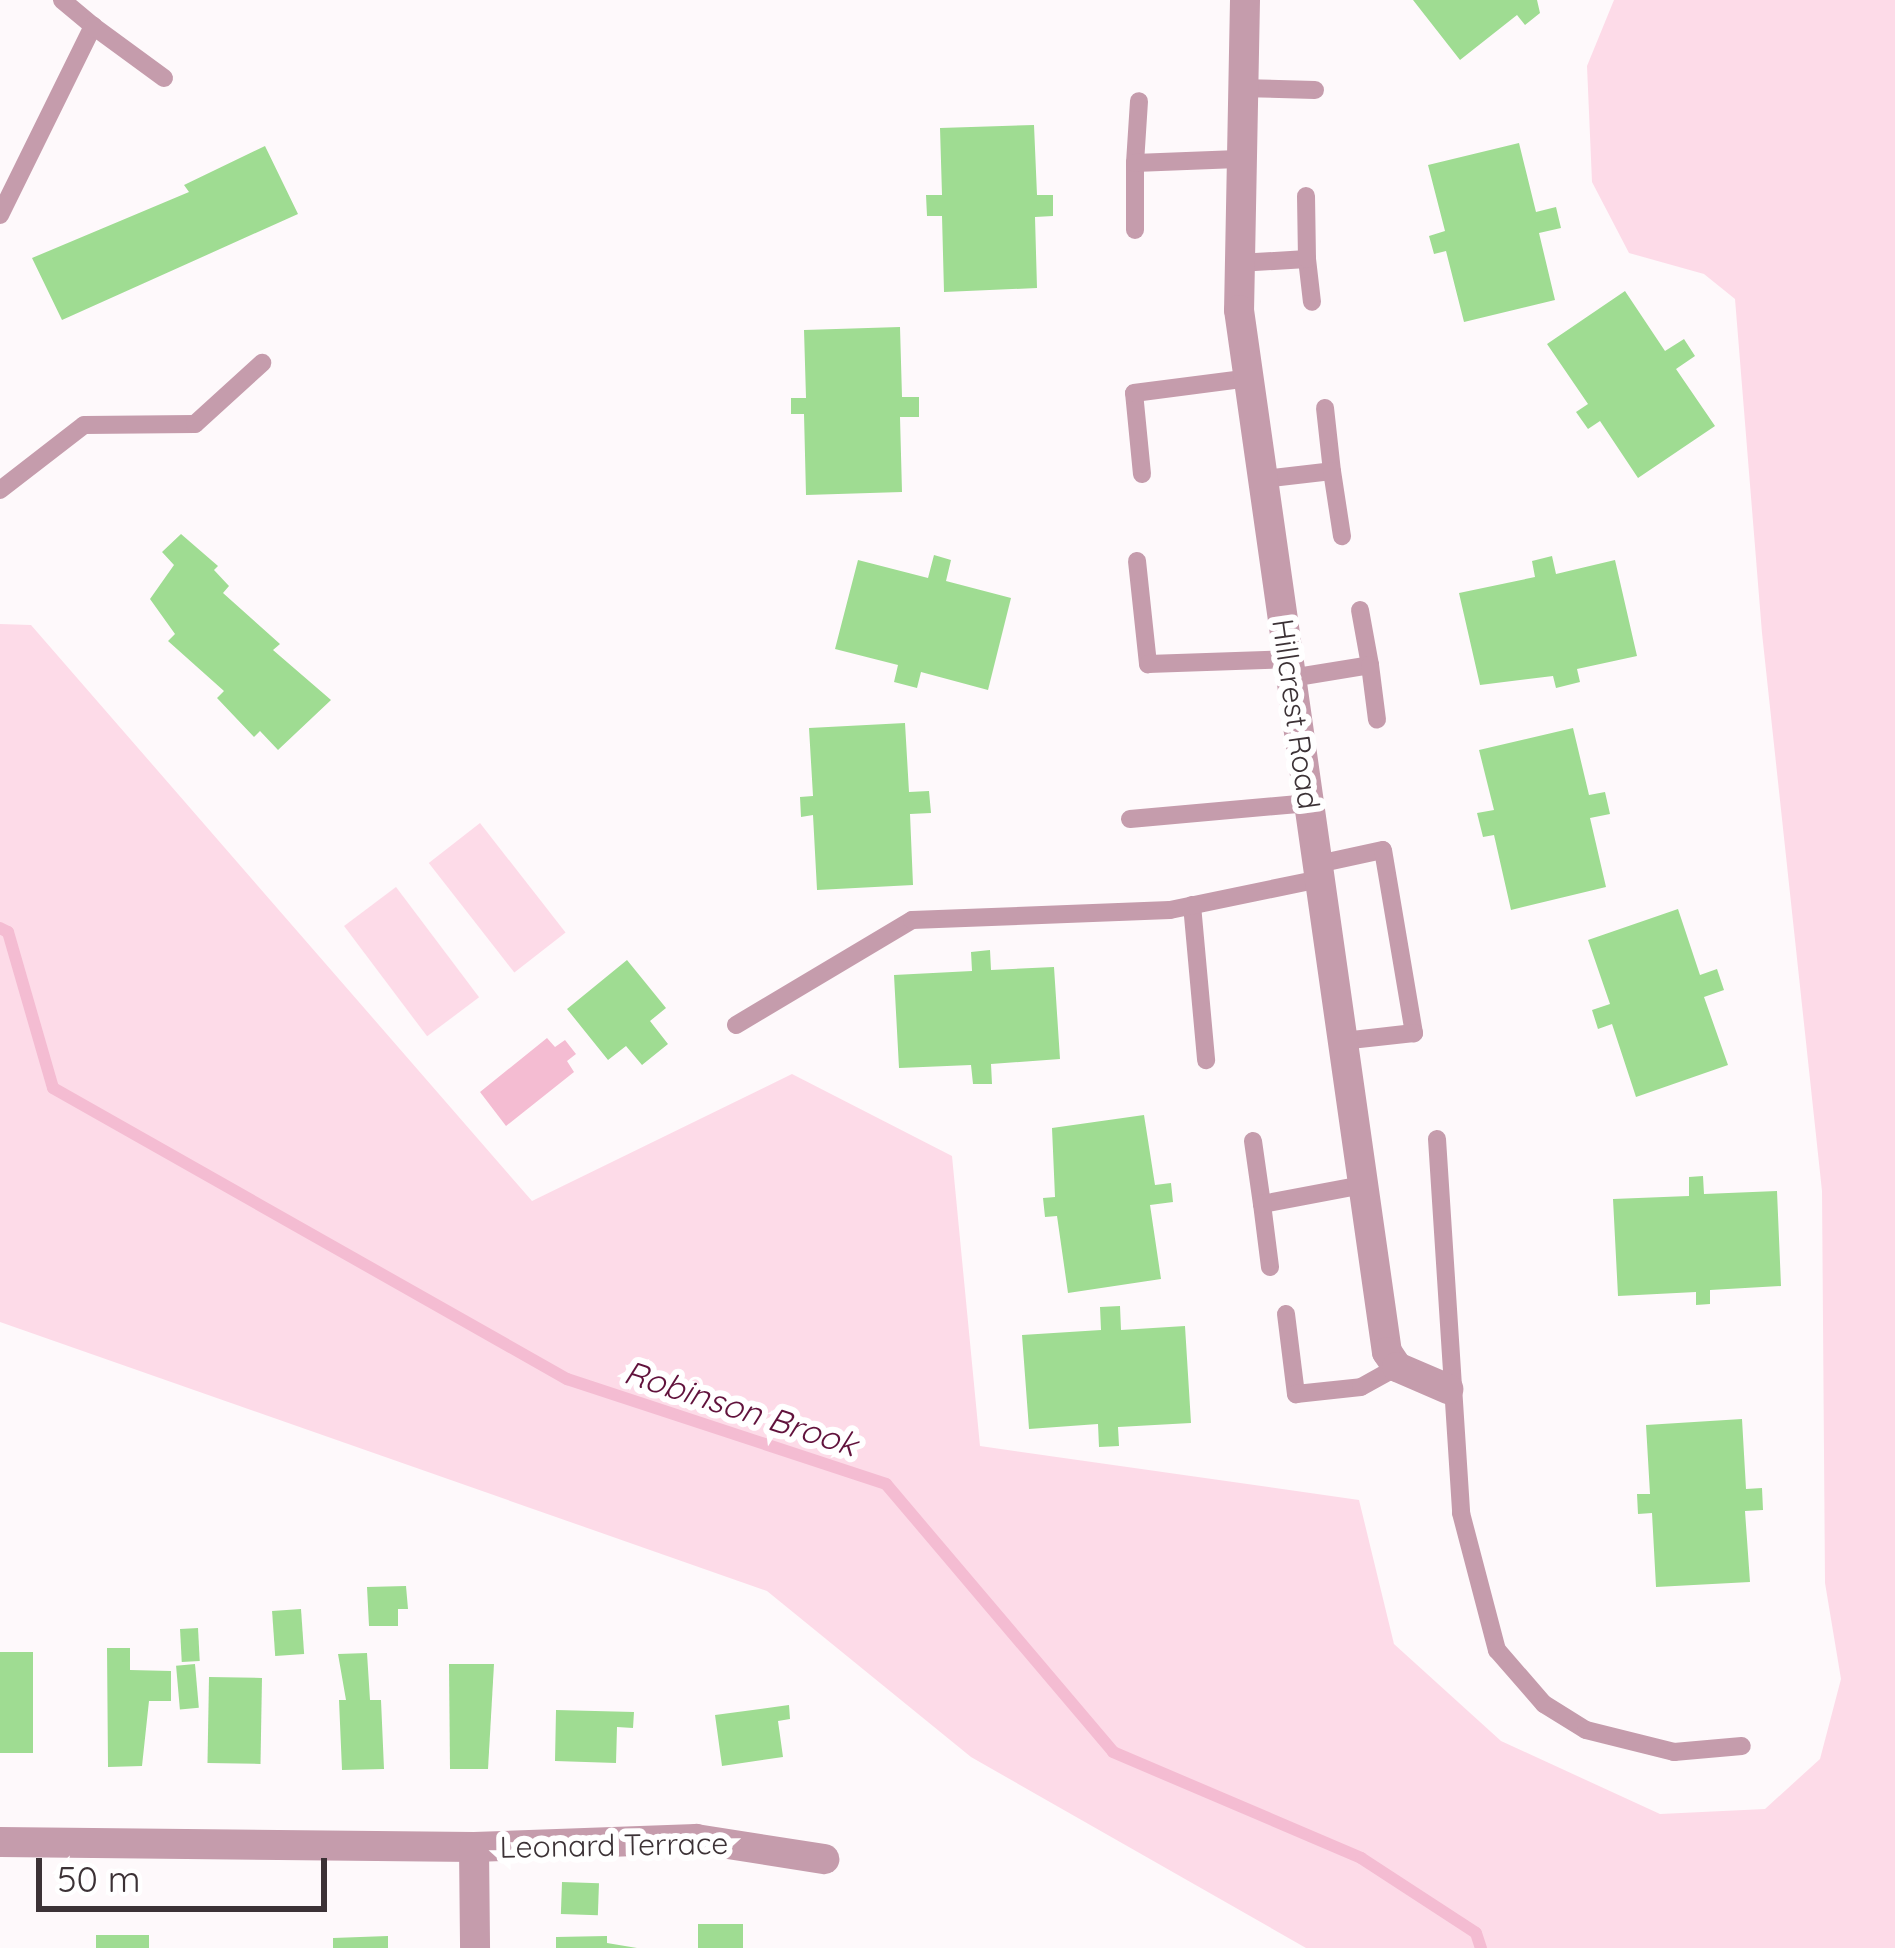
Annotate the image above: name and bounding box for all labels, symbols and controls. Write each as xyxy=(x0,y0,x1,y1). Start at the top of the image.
street label: Hillcrest Road xyxy=(1265,617,1327,811)
water label: Robinson Brook xyxy=(620,1352,862,1464)
street label: Leonard Terrace xyxy=(499,1825,729,1865)
scale bar xyxy=(42,1834,333,1908)
text: 50 m xyxy=(57,1856,141,1901)

